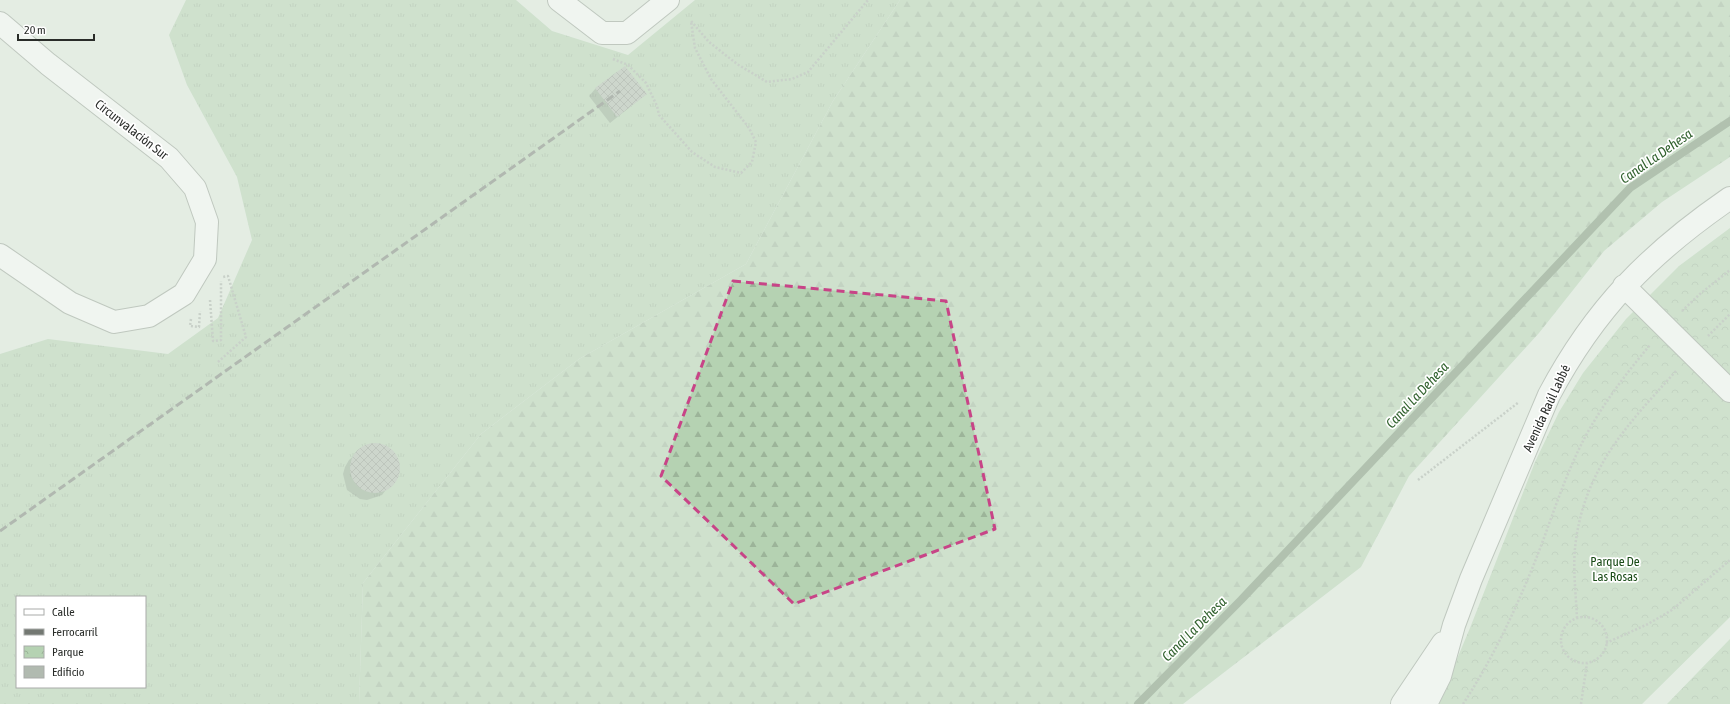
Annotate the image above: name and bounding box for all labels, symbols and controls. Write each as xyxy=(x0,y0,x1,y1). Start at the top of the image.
scale bar xyxy=(18,16,94,42)
text: 20 m xyxy=(24,23,46,37)
street label: Circunvalación Sur xyxy=(92,96,171,163)
water label: Canal La Dehesa xyxy=(1617,125,1696,187)
water label: Canal La Dehesa xyxy=(1382,358,1452,431)
street label: Avenida Raúl Labbé xyxy=(1520,362,1573,454)
park label: Parque De Las Rosas xyxy=(1590,554,1640,584)
water label: Canal La Dehesa xyxy=(1159,593,1230,664)
legend xyxy=(16,596,146,688)
text: Calle xyxy=(52,605,75,619)
text: Ferrocarril xyxy=(52,625,99,639)
text: Parque xyxy=(52,645,84,659)
text: Edificio xyxy=(52,665,85,679)

